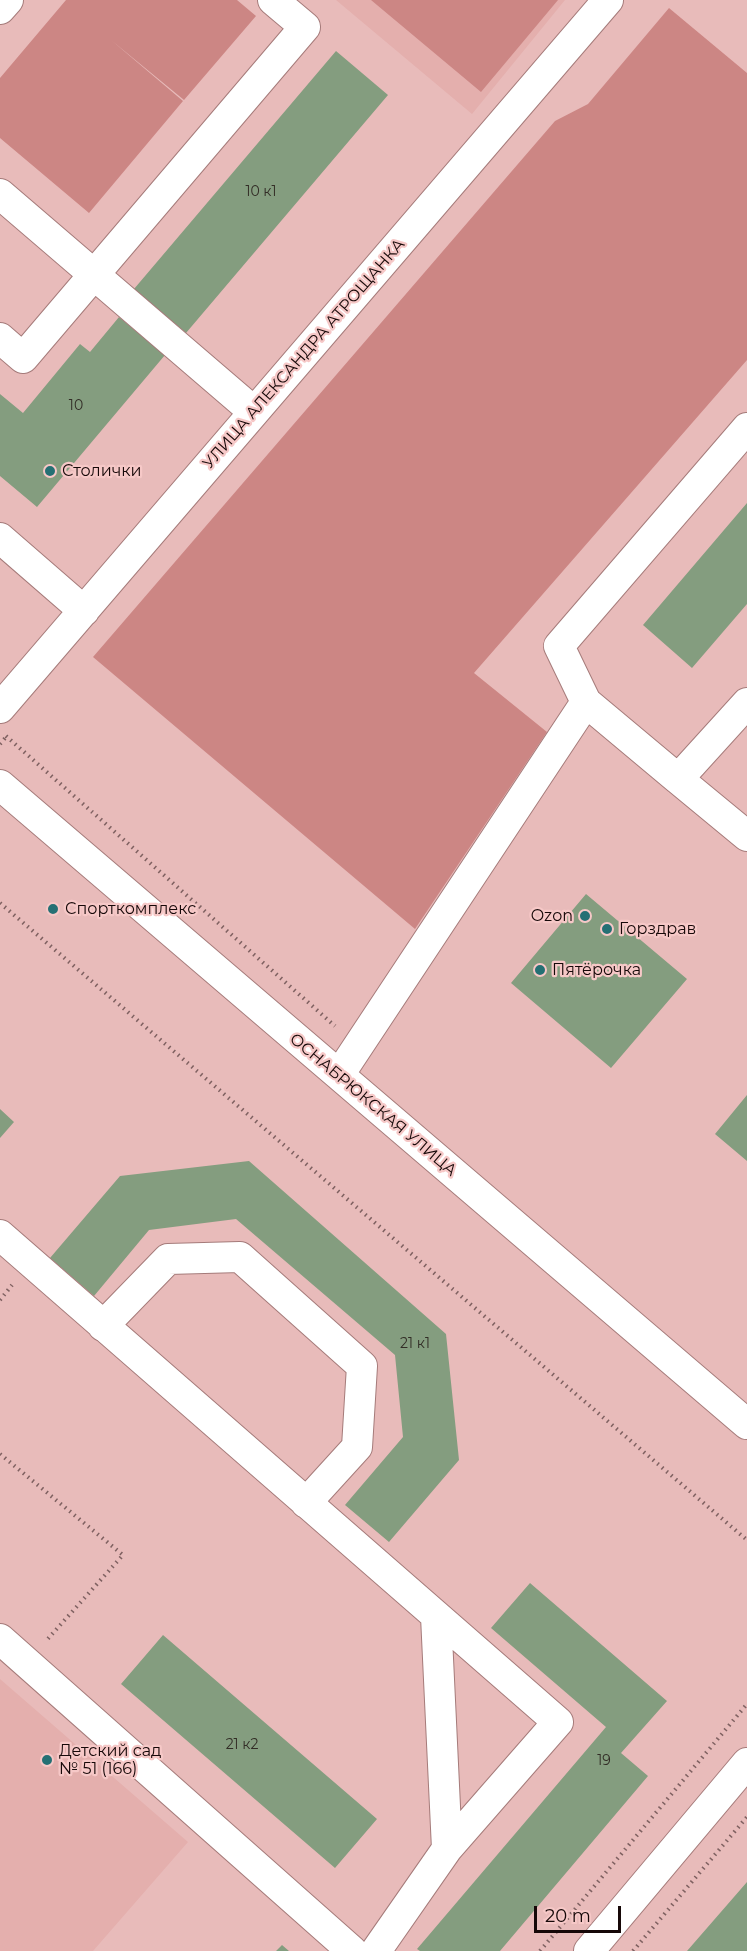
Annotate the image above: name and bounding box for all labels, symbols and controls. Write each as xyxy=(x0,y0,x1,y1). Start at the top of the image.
house number: 10 к1 xyxy=(245,184,277,200)
street label: УЛИЦА АЛЕКСАНДРА АТРОЩАНКА xyxy=(199,235,409,473)
house number: 10 xyxy=(69,398,83,414)
place label: Столички xyxy=(62,461,142,481)
marker: Столички xyxy=(43,464,57,478)
place label: Спорткомплекс xyxy=(65,899,196,919)
marker: Спорткомплекс xyxy=(46,902,60,916)
place label: Ozon xyxy=(531,906,573,926)
marker: Ozon xyxy=(578,909,592,923)
place label: Горздрав xyxy=(619,919,696,939)
marker: Горздрав xyxy=(600,922,614,936)
place label: Пятёрочка xyxy=(552,960,641,980)
marker: Пятёрочка xyxy=(533,963,547,977)
street label: ОСНАБРЮКСКАЯ УЛИЦА xyxy=(286,1029,460,1181)
house number: 21 к1 xyxy=(400,1336,430,1352)
house number: 21 к2 xyxy=(226,1737,258,1753)
place label: Детский сад № 51 (166) xyxy=(59,1741,161,1779)
marker: Детский сад № 51 (166) xyxy=(40,1753,54,1767)
house number: 19 xyxy=(597,1753,611,1769)
scale bar xyxy=(537,1894,624,1932)
text: 20 m xyxy=(545,1905,591,1927)

